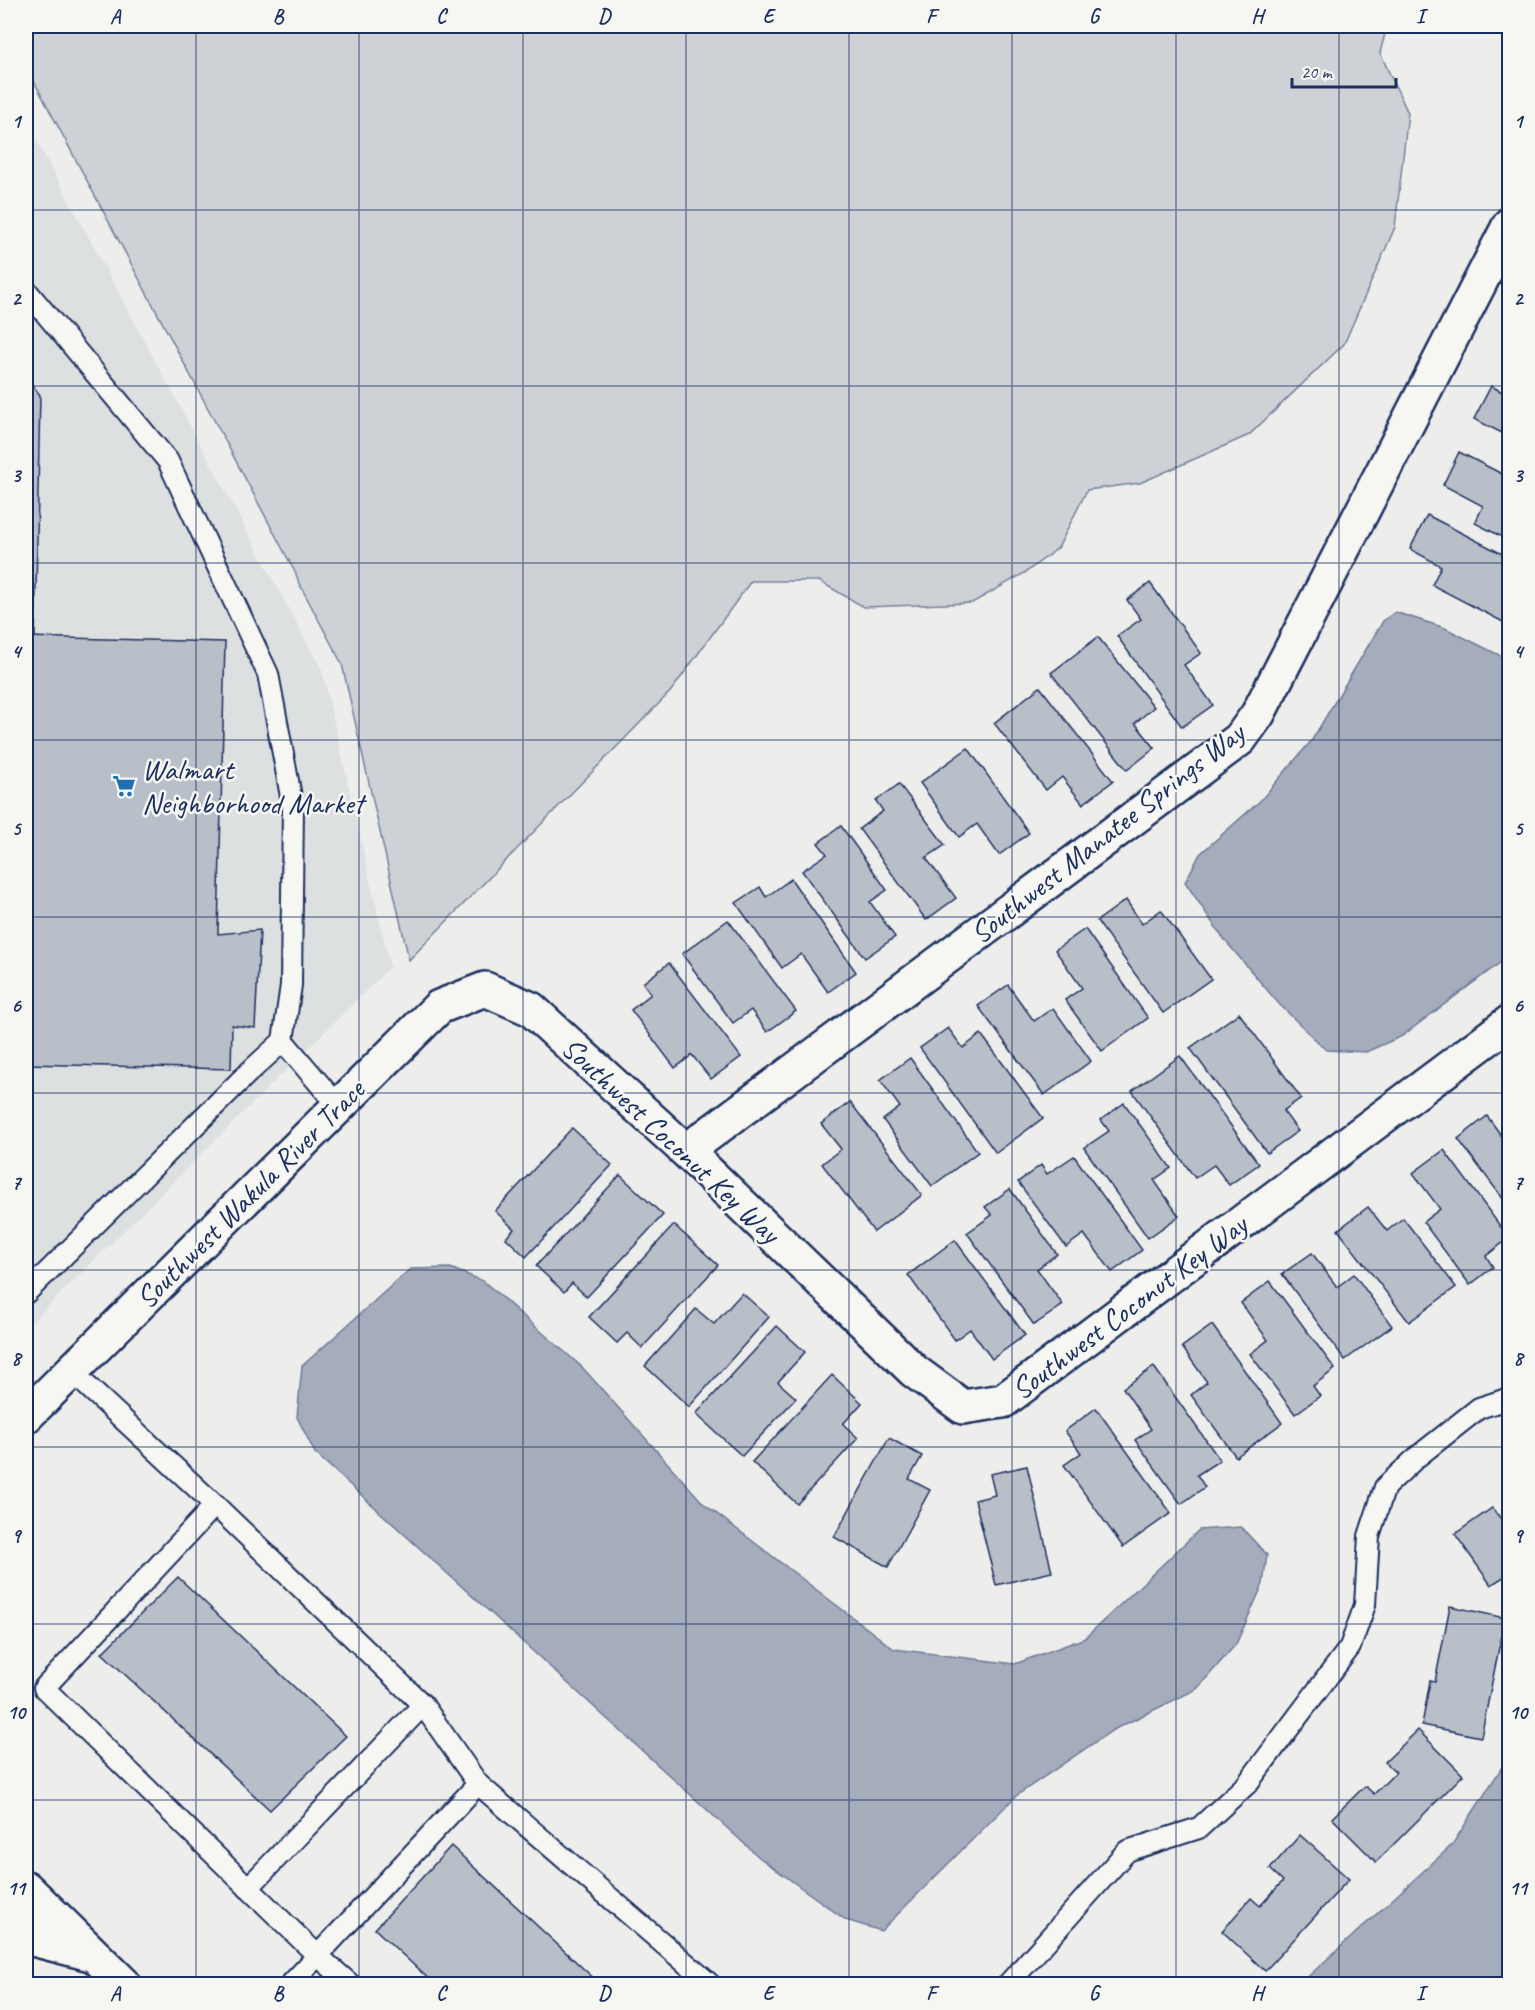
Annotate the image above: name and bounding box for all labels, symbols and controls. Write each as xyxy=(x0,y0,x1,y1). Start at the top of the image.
text: A xyxy=(110,4,122,29)
text: B xyxy=(273,4,285,29)
text: C xyxy=(436,4,448,29)
text: D xyxy=(598,4,612,29)
text: E xyxy=(763,4,777,29)
text: F xyxy=(926,4,940,29)
text: G xyxy=(1089,4,1102,29)
text: H xyxy=(1251,4,1266,29)
text: I xyxy=(1416,4,1429,29)
scale bar xyxy=(1292,51,1396,89)
text: 20 m xyxy=(1301,61,1334,83)
text: 1 xyxy=(12,109,23,134)
text: 1 xyxy=(1514,109,1525,134)
text: 2 xyxy=(12,286,23,311)
text: 2 xyxy=(1514,286,1525,311)
text: 3 xyxy=(12,463,23,488)
text: 3 xyxy=(1514,463,1525,488)
text: 4 xyxy=(12,639,24,664)
text: 4 xyxy=(1514,639,1526,664)
street label: Southwest Manatee Springs Way xyxy=(962,713,1254,952)
place label: Walmart Neighborhood Market xyxy=(142,750,368,822)
supermarket icon: Walmart Neighborhood Market xyxy=(111,773,137,799)
text: 5 xyxy=(12,816,23,841)
text: 5 xyxy=(1514,816,1525,841)
text: 6 xyxy=(11,993,22,1018)
text: 6 xyxy=(1513,993,1524,1018)
street label: Southwest Coconut Key Way xyxy=(554,1029,790,1253)
street label: Southwest Wakula River Trace xyxy=(127,1070,374,1317)
text: 7 xyxy=(12,1170,23,1195)
text: 7 xyxy=(1514,1170,1525,1195)
street label: Southwest Coconut Key Way xyxy=(1004,1204,1257,1408)
text: 8 xyxy=(12,1346,24,1371)
text: 8 xyxy=(1514,1346,1526,1371)
text: 9 xyxy=(12,1523,23,1548)
text: 9 xyxy=(1514,1523,1525,1548)
text: 10 xyxy=(7,1700,27,1725)
text: 10 xyxy=(1509,1700,1529,1725)
text: 11 xyxy=(7,1876,27,1901)
text: 11 xyxy=(1509,1876,1529,1901)
text: A xyxy=(110,1981,122,2006)
text: B xyxy=(273,1981,285,2006)
text: C xyxy=(436,1981,448,2006)
text: D xyxy=(598,1981,612,2006)
text: E xyxy=(763,1981,777,2006)
text: F xyxy=(926,1981,940,2006)
text: G xyxy=(1089,1981,1102,2006)
text: H xyxy=(1251,1981,1266,2006)
text: I xyxy=(1416,1981,1429,2006)

